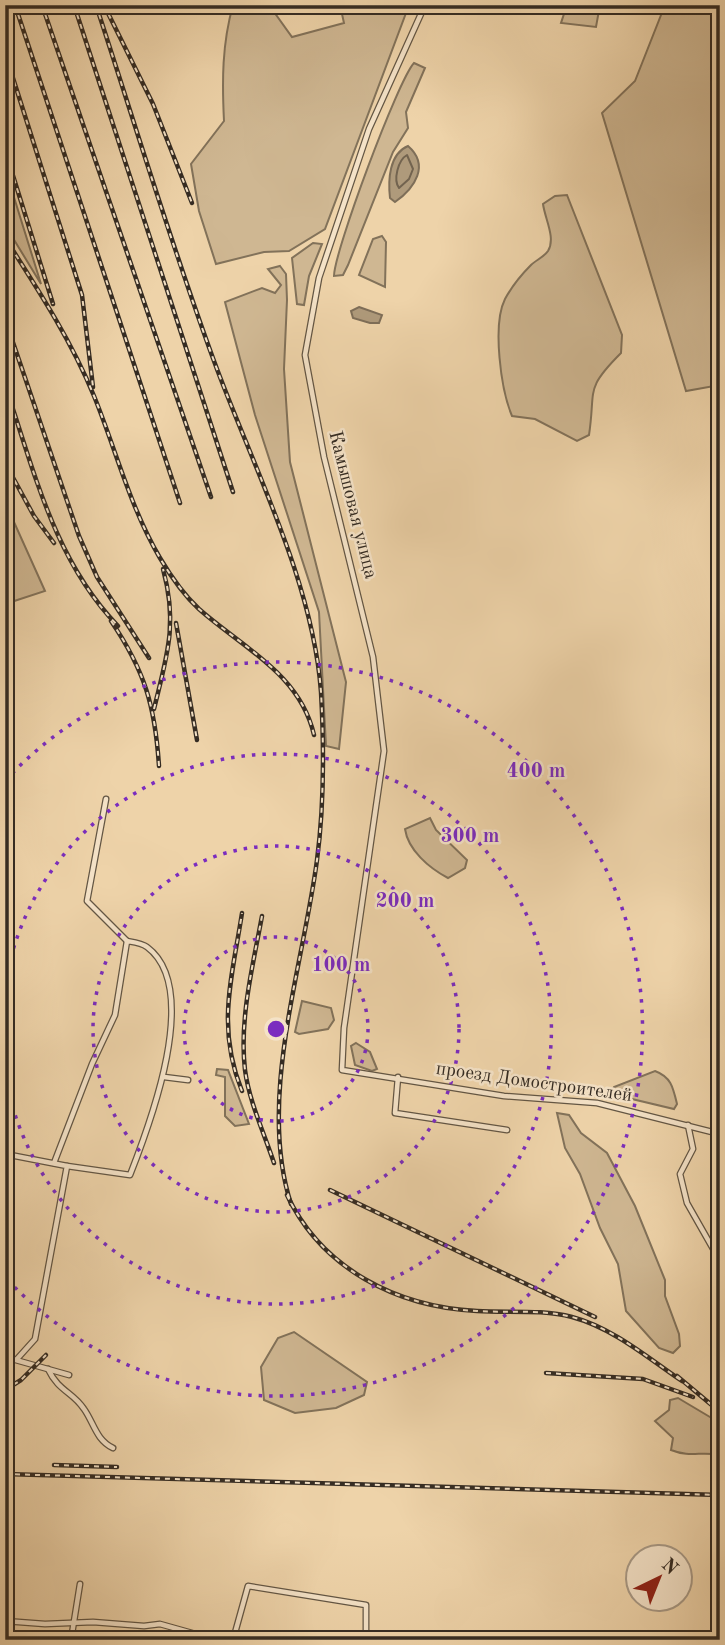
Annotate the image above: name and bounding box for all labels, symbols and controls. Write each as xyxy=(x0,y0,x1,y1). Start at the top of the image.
street label: Камышовая улица xyxy=(324,429,380,582)
text: 400 m xyxy=(506,761,566,782)
text: 300 m xyxy=(440,826,500,847)
text: 200 m xyxy=(375,891,435,912)
text: 100 m xyxy=(311,955,371,976)
centre of rings xyxy=(264,1017,288,1041)
street label: проезд Домостроителей xyxy=(435,1060,633,1106)
north arrow xyxy=(624,1544,694,1614)
text: N xyxy=(657,1555,681,1580)

